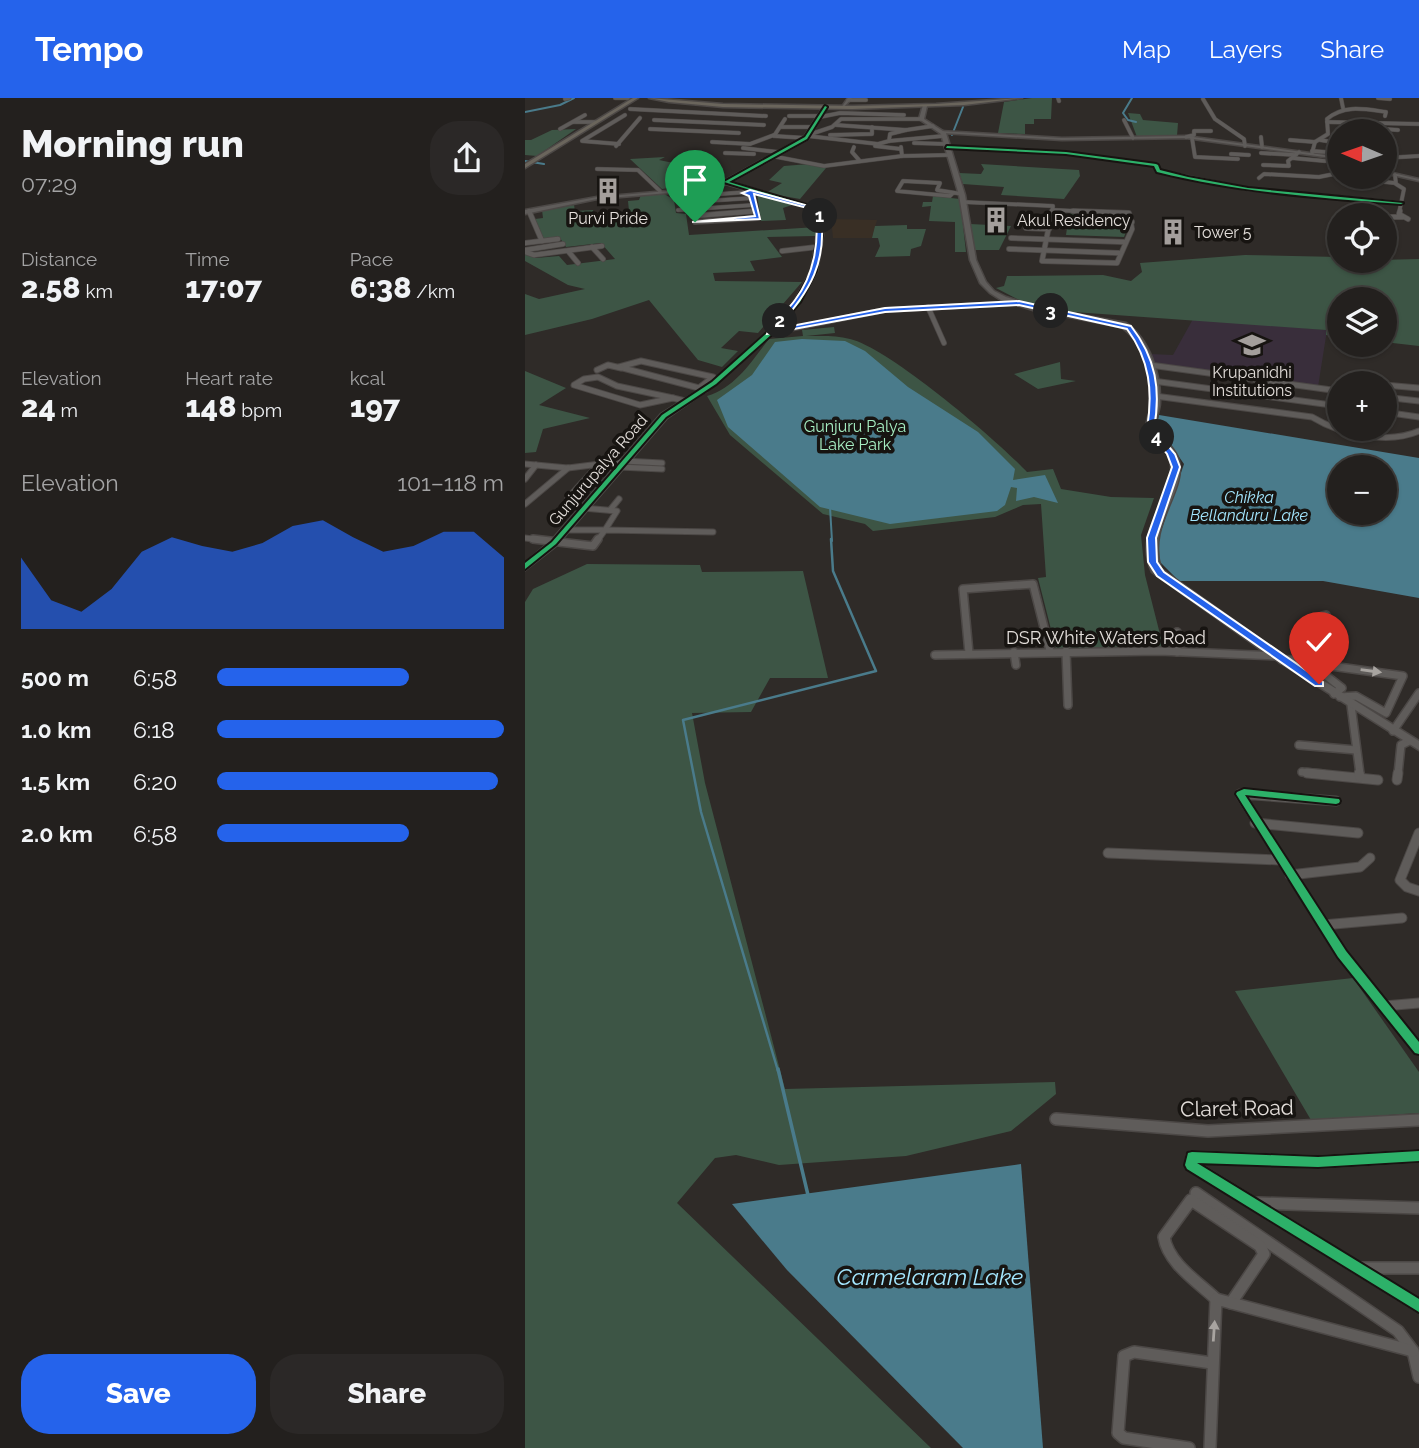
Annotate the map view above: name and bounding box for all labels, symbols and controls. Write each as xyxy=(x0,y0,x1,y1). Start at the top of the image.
text: Tempo xyxy=(35,30,144,69)
text: Map xyxy=(1122,35,1171,64)
text: Layers xyxy=(1209,35,1282,64)
text: Share xyxy=(1320,35,1384,64)
north arrow xyxy=(1327,119,1397,189)
map controls xyxy=(1327,119,1397,525)
text: Morning run xyxy=(21,121,244,166)
button: share xyxy=(430,121,504,195)
pin xyxy=(665,150,725,222)
icon: arrive xyxy=(676,161,714,199)
text: 07:29 xyxy=(21,170,77,197)
building icon: Purvi Pride xyxy=(593,176,623,206)
pin: 1 xyxy=(803,198,837,234)
button: locate xyxy=(1327,203,1397,273)
text: 1 xyxy=(815,204,824,226)
building icon: Akul Residency xyxy=(981,205,1011,235)
place label: Purvi Pride xyxy=(568,209,648,228)
place label: Akul Residency xyxy=(1017,211,1131,230)
building icon: Tower 5 xyxy=(1158,217,1188,247)
place label: Tower 5 xyxy=(1194,223,1252,242)
text: Distance xyxy=(21,248,97,270)
text: Time xyxy=(185,248,230,270)
text: Pace xyxy=(350,248,393,270)
text: 2.58 xyxy=(21,270,81,305)
text: 17:07 xyxy=(185,270,262,305)
text: 6:38 xyxy=(350,270,411,305)
text: km xyxy=(81,280,113,302)
text: /km xyxy=(411,280,455,302)
button: layers xyxy=(1327,287,1397,357)
pin: 3 xyxy=(1033,294,1069,328)
text: 3 xyxy=(1045,299,1056,321)
pin: 2 xyxy=(763,304,797,339)
text: 2 xyxy=(774,309,785,331)
school or university icon: Krupanidhi Institutions xyxy=(1237,330,1267,360)
place label: Krupanidhi Institutions xyxy=(1212,363,1292,400)
text: Elevation xyxy=(21,367,102,389)
text: Heart rate xyxy=(185,367,273,389)
text: kcal xyxy=(350,367,385,389)
button: + xyxy=(1327,371,1397,441)
text: 24 xyxy=(21,389,56,424)
text: 148 xyxy=(185,389,236,424)
text: 197 xyxy=(350,389,400,424)
text: m xyxy=(56,399,78,421)
text: bpm xyxy=(236,399,282,421)
street label: Gunjurupalya Road xyxy=(545,411,651,529)
park label: Gunjuru Palya Lake Park xyxy=(804,417,906,454)
pin: 4 xyxy=(1139,420,1175,454)
text: 4 xyxy=(1151,425,1162,447)
button: − xyxy=(1327,455,1397,525)
text: Elevation xyxy=(21,469,119,496)
text: 101–118 m xyxy=(397,469,504,496)
water label: Chikka Bellanduru Lake xyxy=(1190,488,1309,525)
pin xyxy=(1289,612,1349,684)
icon: check xyxy=(1300,623,1338,661)
street label: DSR White Waters Road xyxy=(1006,627,1206,648)
text: 500 m xyxy=(21,664,89,691)
text: 6:58 xyxy=(133,664,177,691)
one-way arrow xyxy=(1360,666,1382,677)
text: 1.0 km xyxy=(21,716,91,743)
text: 6:18 xyxy=(133,716,175,743)
text: 1.5 km xyxy=(21,768,90,795)
text: 6:20 xyxy=(133,768,177,795)
text: 2.0 km xyxy=(21,820,93,847)
text: 6:58 xyxy=(133,820,177,847)
street label: Claret Road xyxy=(1180,1095,1294,1121)
water label: Carmelaram Lake xyxy=(837,1263,1023,1290)
one-way arrow xyxy=(1209,1320,1220,1342)
button: Save xyxy=(21,1354,256,1434)
button: Share xyxy=(270,1354,504,1434)

